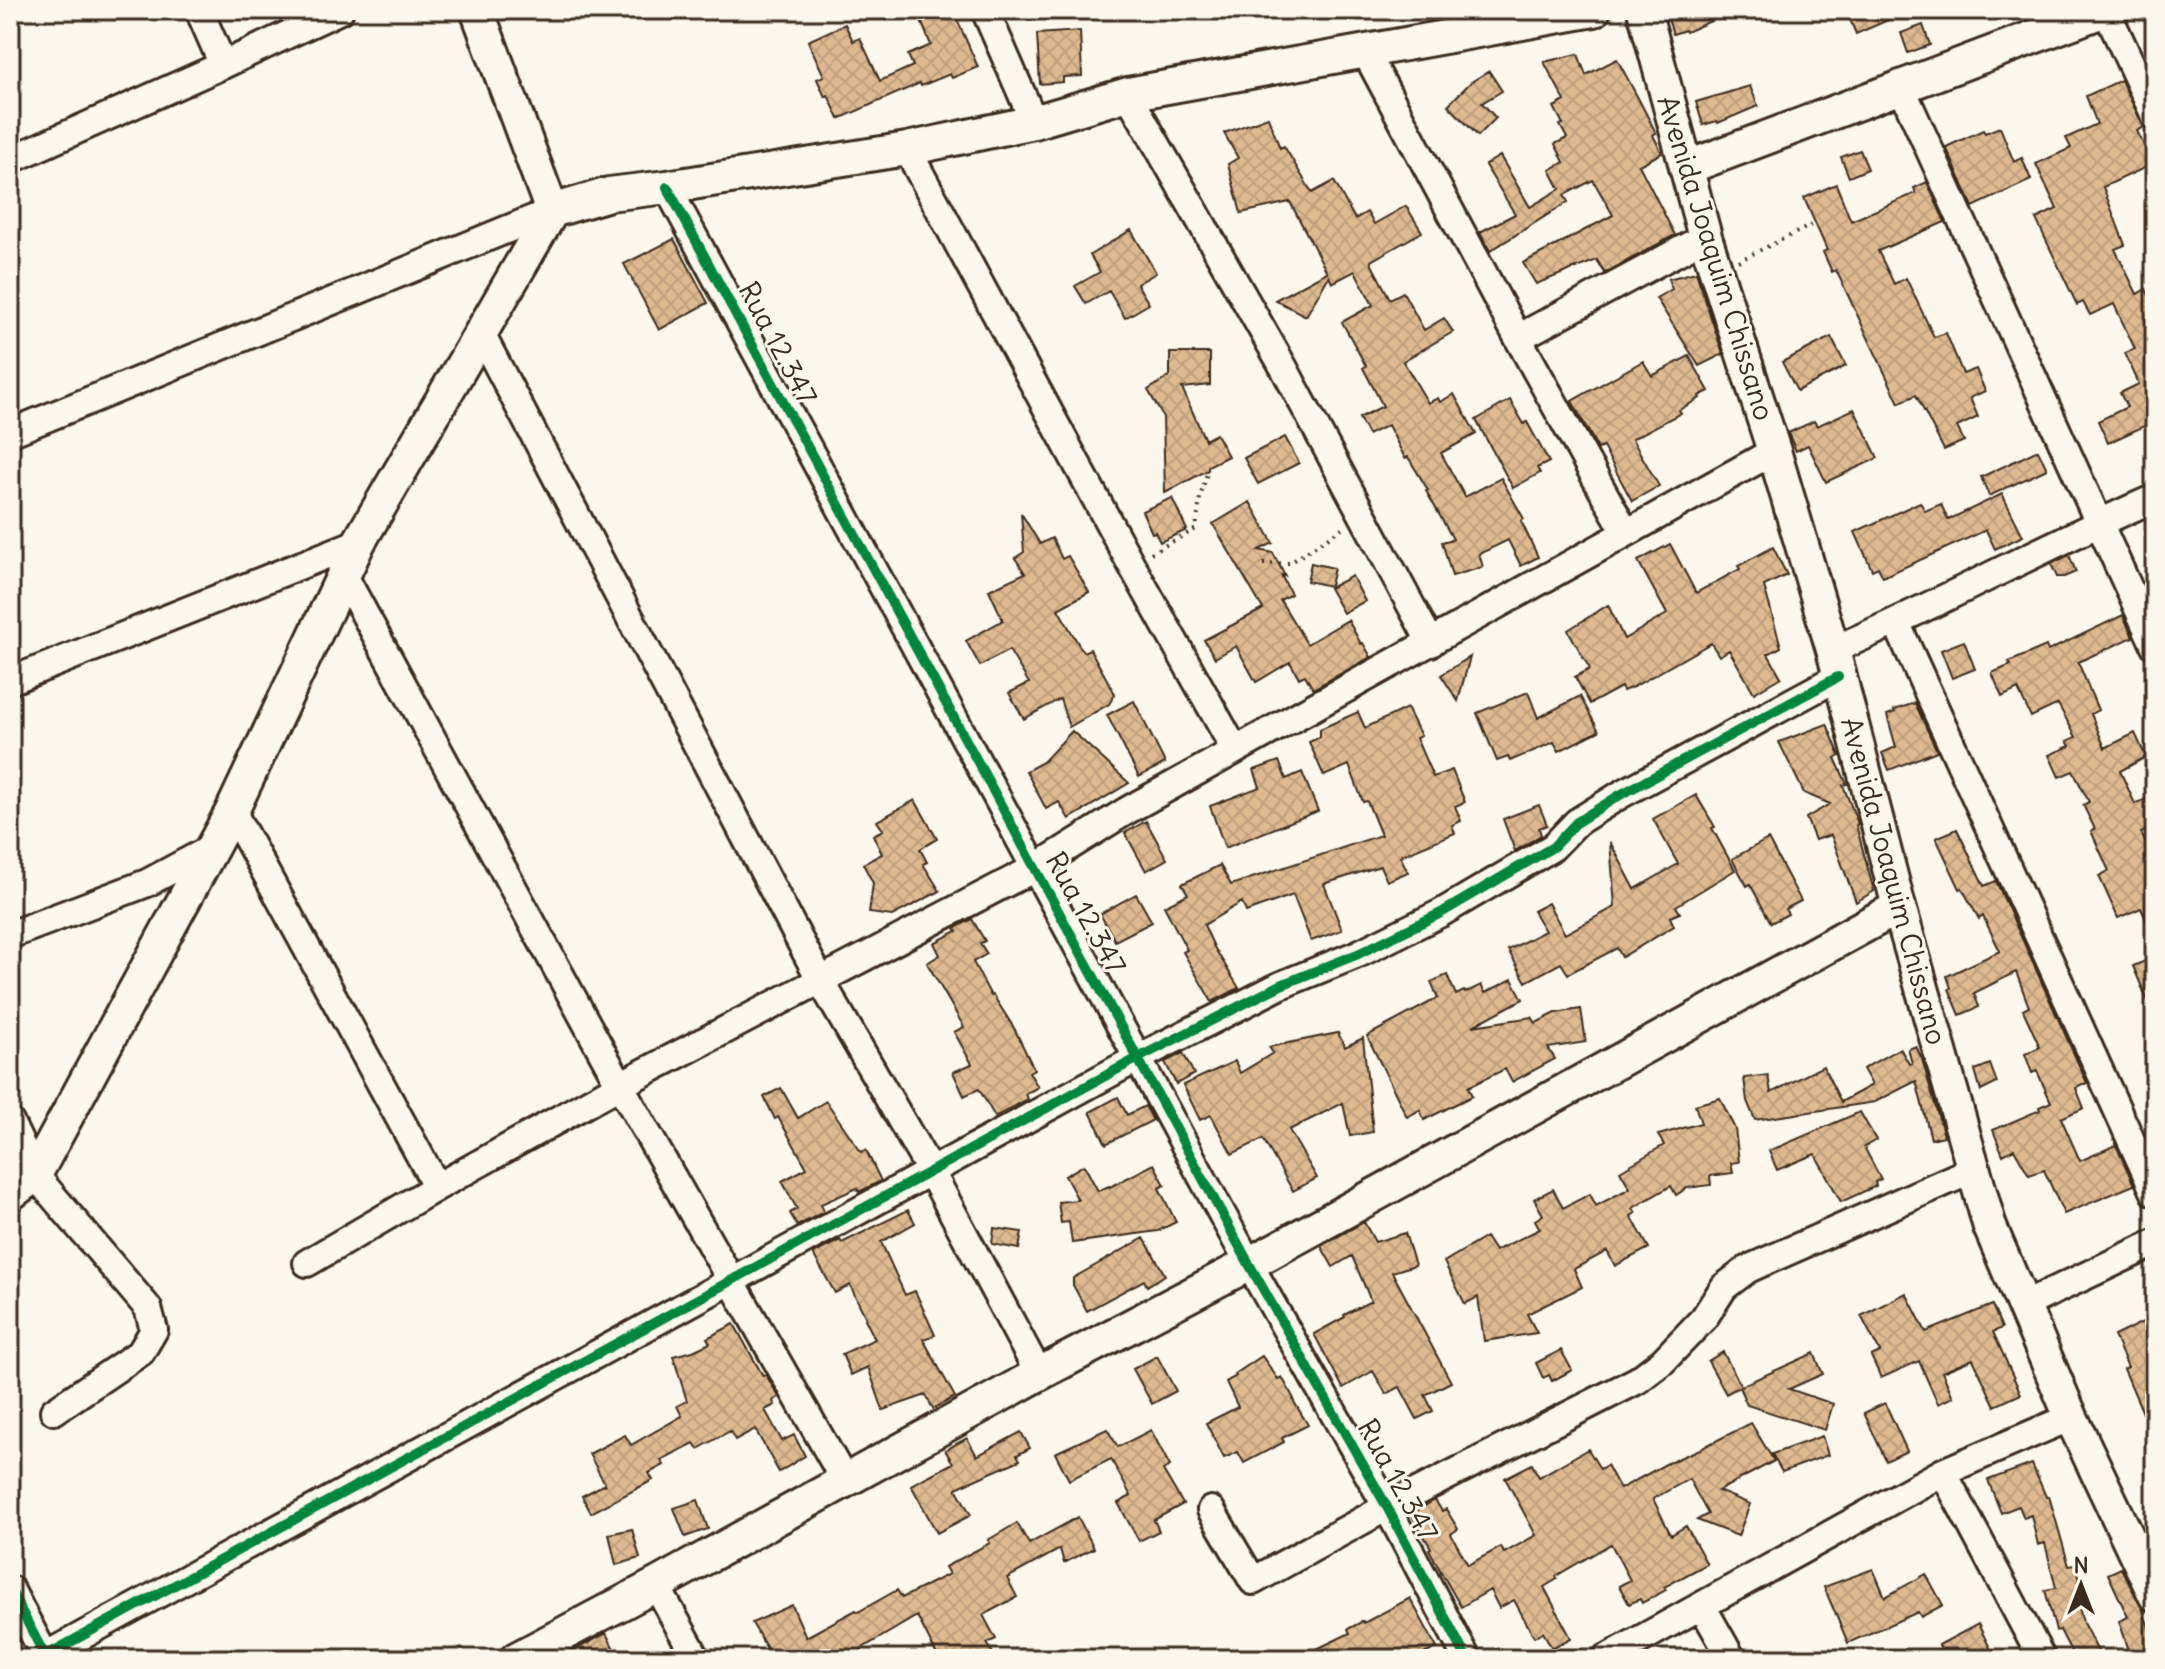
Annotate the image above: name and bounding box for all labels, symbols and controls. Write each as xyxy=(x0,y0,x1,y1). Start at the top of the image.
street label: Avenida Joaquim Chissano xyxy=(1649,91,1783,425)
street label: Rua 12.347 xyxy=(731,275,826,411)
street label: Avenida Joaquim Chissano xyxy=(1833,713,1955,1049)
street label: Rua 12.347 xyxy=(1038,846,1134,981)
street label: Rua 12.347 xyxy=(1350,1413,1446,1548)
north arrow xyxy=(2041,1545,2121,1625)
text: N xyxy=(2073,1551,2089,1579)

